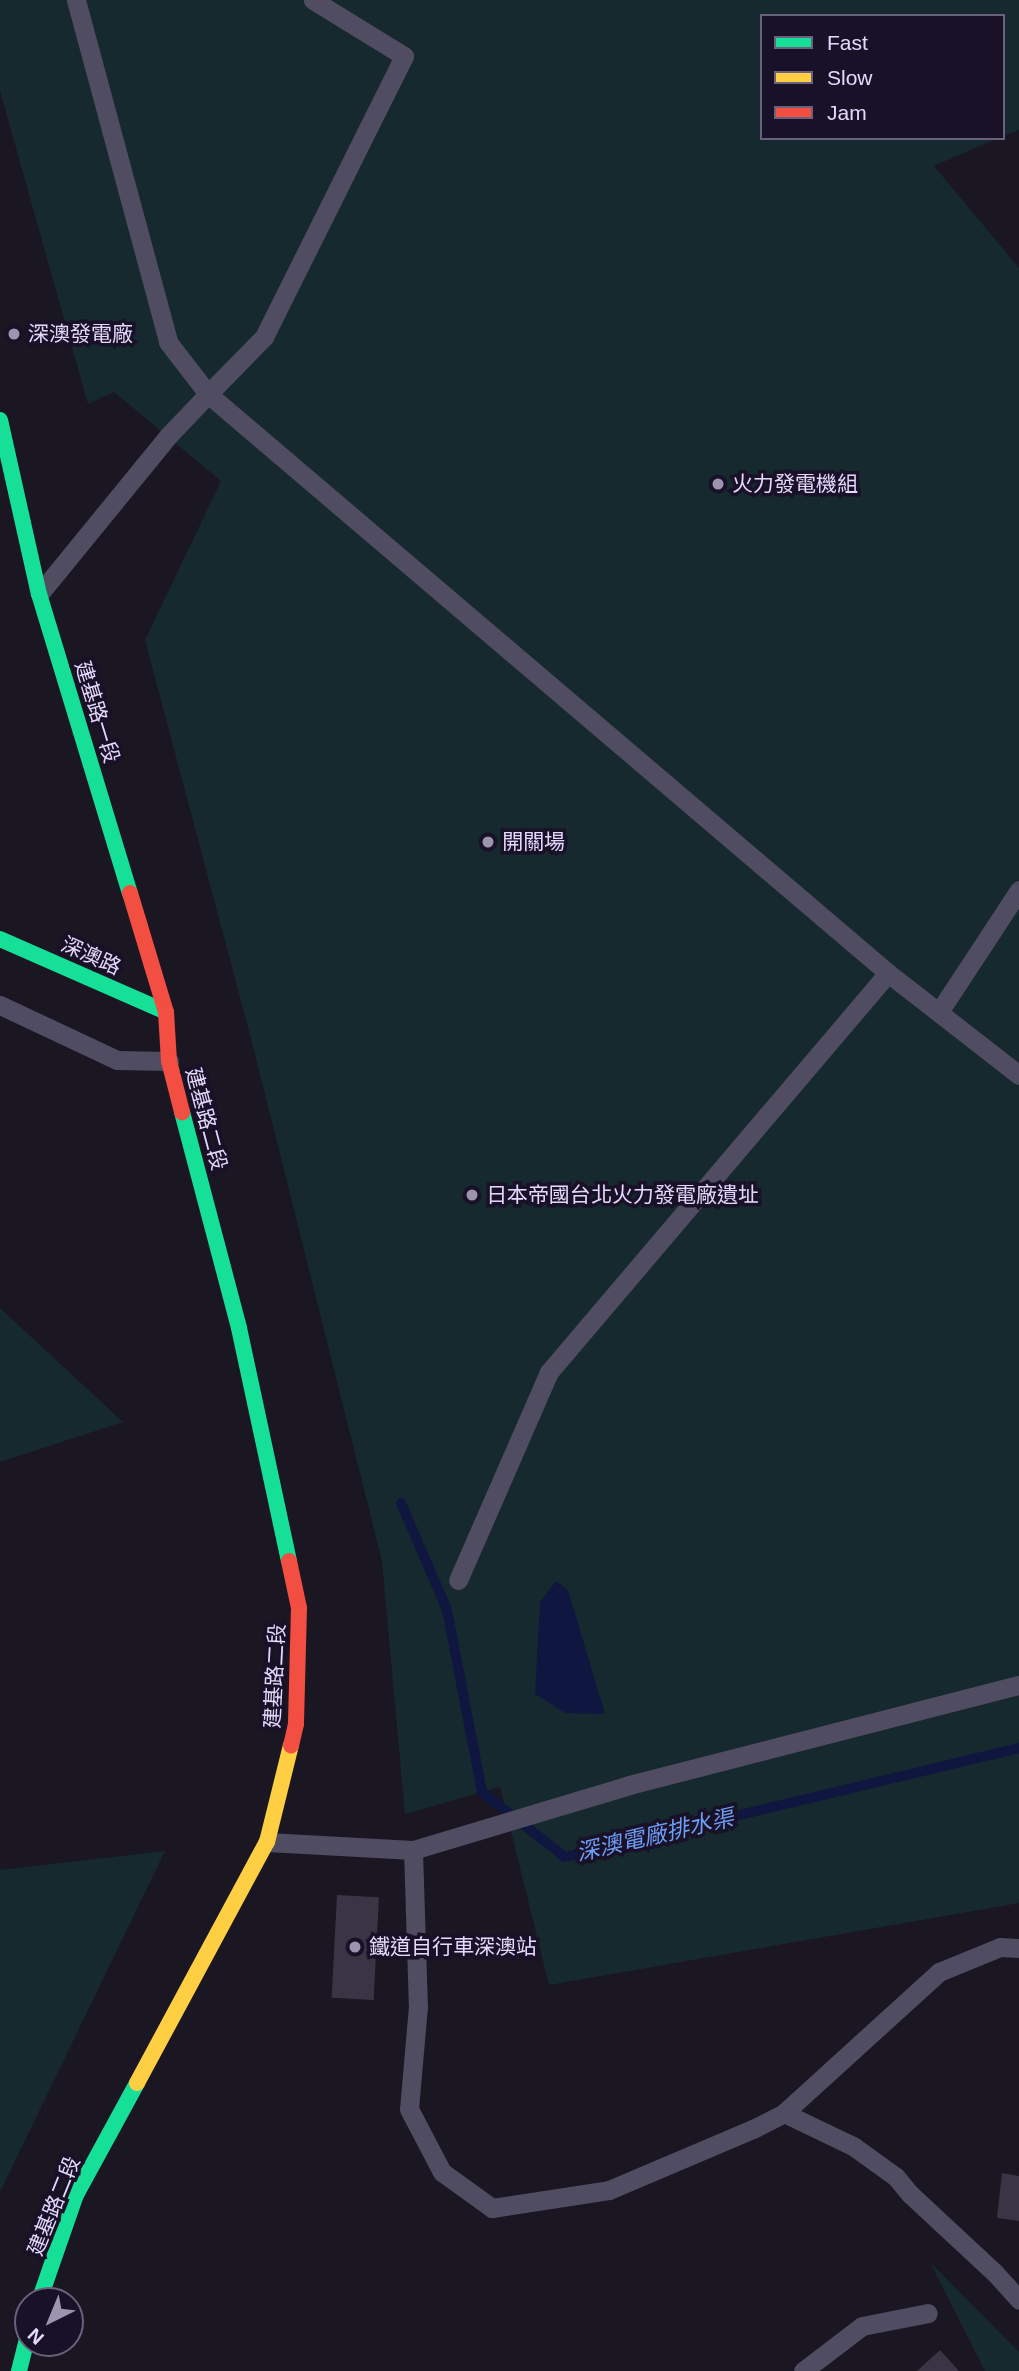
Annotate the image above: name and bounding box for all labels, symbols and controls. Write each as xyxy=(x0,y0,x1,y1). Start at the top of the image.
legend xyxy=(760,14,1005,140)
text: Fast xyxy=(827,31,868,54)
text: Slow xyxy=(827,66,873,89)
text: Jam xyxy=(827,101,867,124)
place label: 深澳發電廠 xyxy=(28,321,133,347)
marker: 深澳發電廠 xyxy=(6,326,22,342)
place label: 火力發電機組 xyxy=(732,471,858,497)
marker: 火力發電機組 xyxy=(710,476,726,492)
street label: 建基路一段 xyxy=(70,658,124,766)
place label: 開關場 xyxy=(502,829,565,855)
marker: 開關場 xyxy=(480,834,496,850)
street label: 深澳路 xyxy=(57,932,125,980)
street label: 建基路二段 xyxy=(180,1065,232,1173)
place label: 日本帝國台北火力發電廠遺址 xyxy=(486,1182,759,1208)
marker: 日本帝國台北火力發電廠遺址 xyxy=(464,1187,480,1203)
street label: 建基路二段 xyxy=(260,1623,290,1729)
water label: 深澳電廠排水渠 xyxy=(573,1803,737,1867)
place label: 鐵道自行車深澳站 xyxy=(369,1934,537,1960)
marker: 鐵道自行車深澳站 xyxy=(347,1939,363,1955)
street label: 建基路二段 xyxy=(23,2153,85,2259)
north arrow xyxy=(14,2287,84,2357)
text: N xyxy=(24,2324,48,2349)

